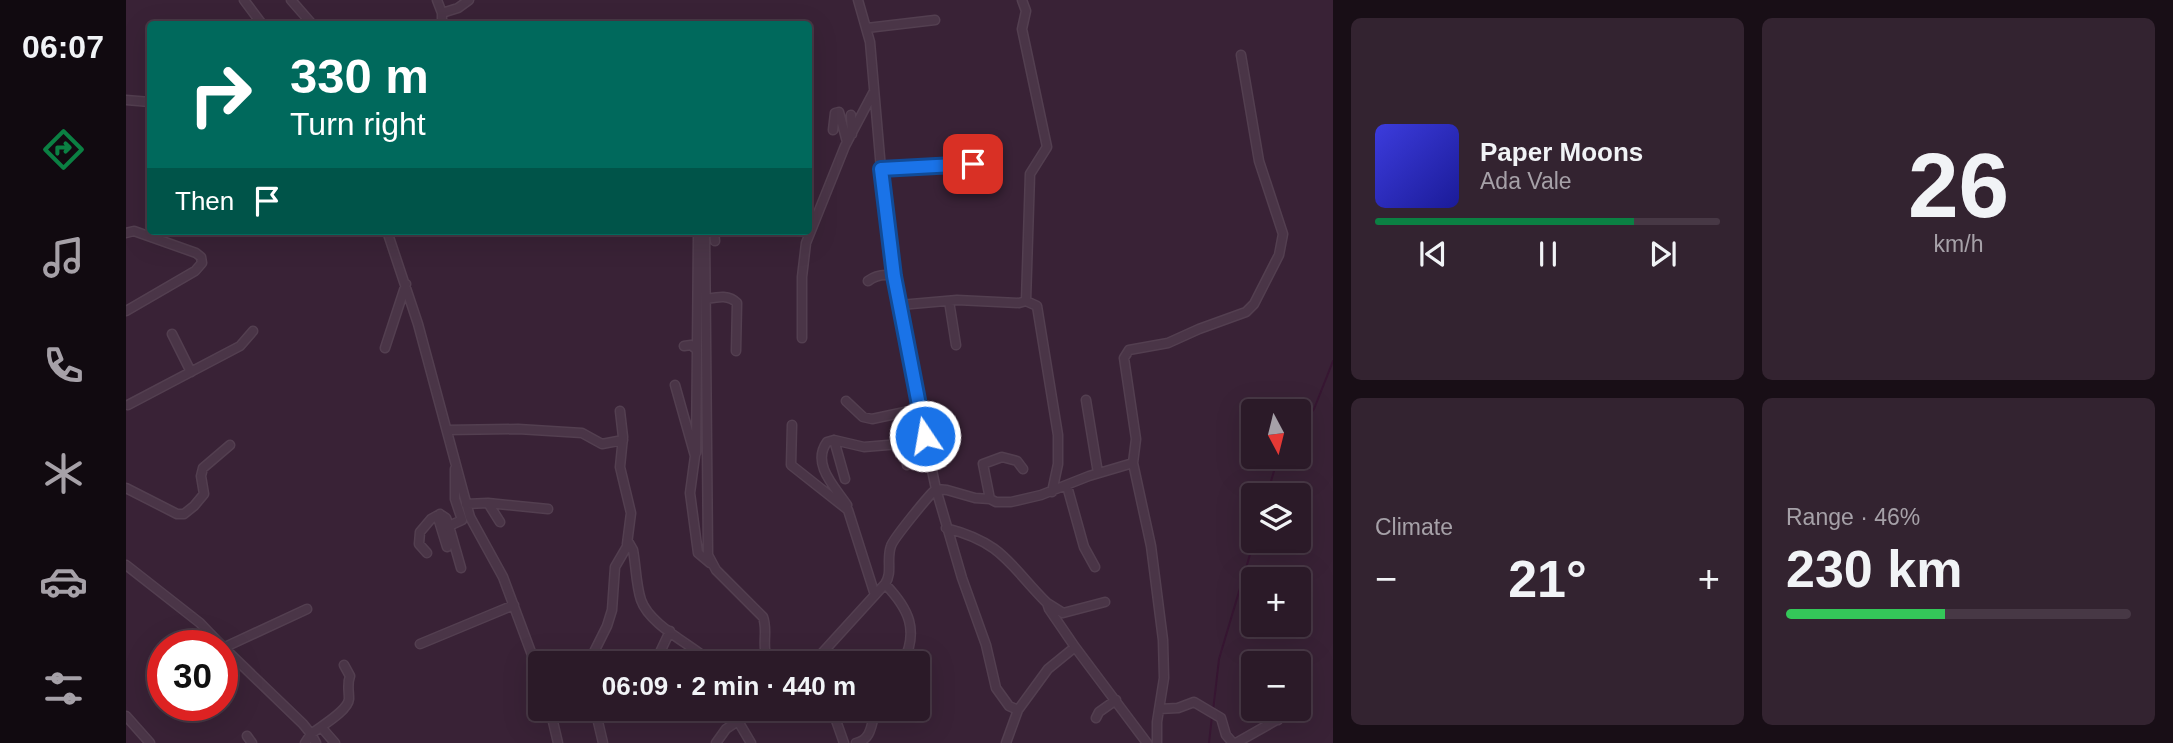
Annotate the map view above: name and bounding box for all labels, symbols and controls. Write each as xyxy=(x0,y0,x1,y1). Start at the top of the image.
text: 06:07 xyxy=(22,29,104,65)
icon: right xyxy=(175,49,266,140)
text: 330 m xyxy=(290,49,429,103)
text: Turn right xyxy=(290,106,426,142)
icon: directions xyxy=(39,125,88,174)
pin xyxy=(943,134,1003,194)
text: 26 xyxy=(1908,135,2009,236)
text: Paper Moons xyxy=(1480,137,1643,167)
icon: arrive xyxy=(954,145,992,183)
text: Ada Vale xyxy=(1480,168,1572,194)
icon: arrive xyxy=(248,182,286,220)
text: Then xyxy=(175,186,234,216)
text: km/h xyxy=(1934,231,1983,257)
icon: music xyxy=(39,233,88,282)
icon: previous xyxy=(1414,235,1452,273)
icon: pause xyxy=(1529,235,1567,273)
icon: next xyxy=(1644,235,1682,273)
icon: phone xyxy=(39,341,88,390)
position arrow xyxy=(888,399,962,473)
north arrow xyxy=(1241,399,1311,469)
map controls xyxy=(1241,399,1311,721)
icon: climate xyxy=(39,449,88,498)
button: layers xyxy=(1241,483,1311,553)
text: Range · 46% xyxy=(1786,504,1920,530)
text: Climate xyxy=(1375,514,1453,540)
text: 230 km xyxy=(1786,540,1962,598)
text: 21° xyxy=(1508,550,1587,608)
icon: car xyxy=(39,557,88,606)
text: − xyxy=(1375,558,1397,600)
text: + xyxy=(1698,558,1720,600)
button: + xyxy=(1241,567,1311,637)
speed limit sign: 30 xyxy=(147,630,238,721)
button: − xyxy=(1241,651,1311,721)
icon: filters xyxy=(39,664,88,713)
text: 06:09 · 2 min · 440 m xyxy=(602,671,856,701)

